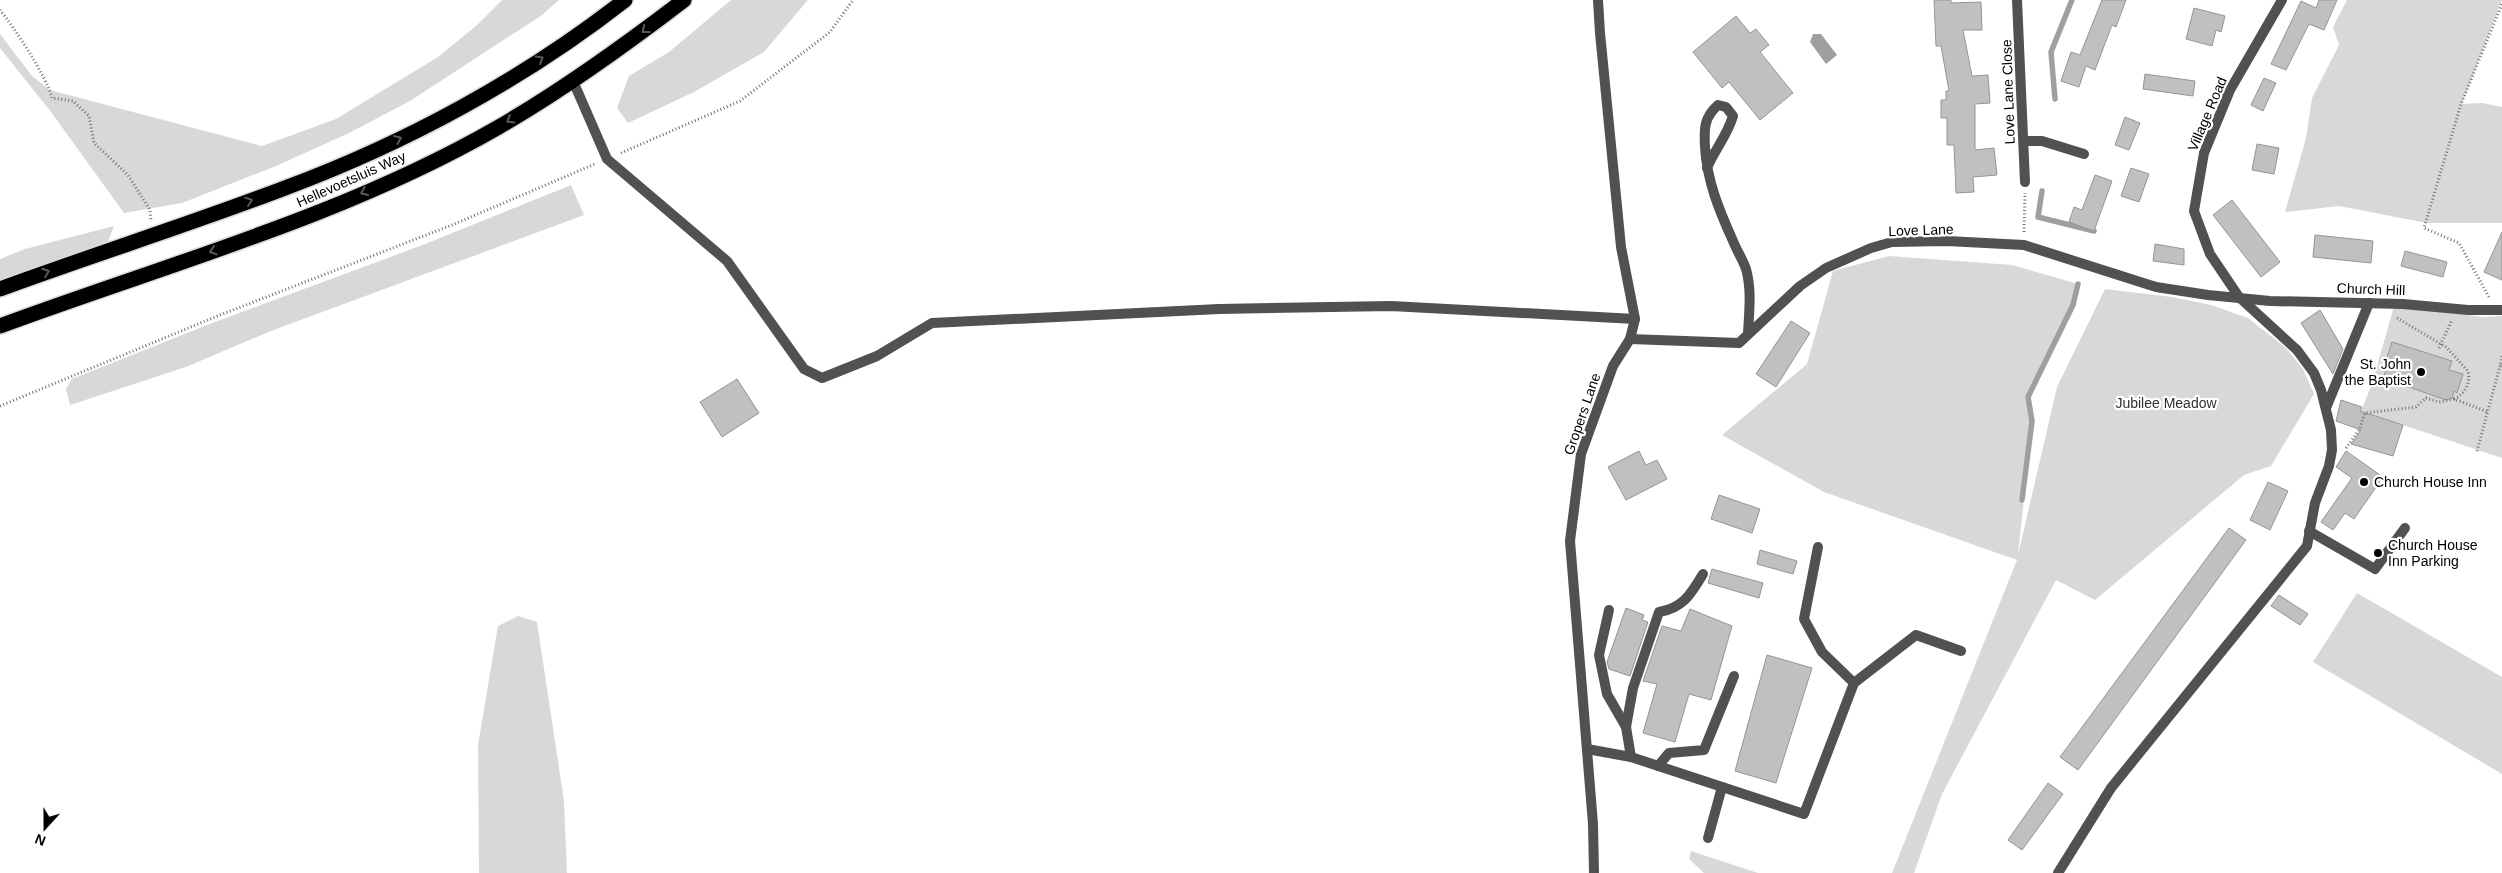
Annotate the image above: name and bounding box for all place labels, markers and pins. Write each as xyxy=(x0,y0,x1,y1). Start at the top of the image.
place label: St. John the Baptist xyxy=(2345,356,2411,388)
marker: St. John the Baptist xyxy=(2415,366,2427,378)
place label: Church House Inn xyxy=(2374,474,2487,490)
marker: Church House Inn xyxy=(2358,476,2370,488)
place label: Church House Inn Parking xyxy=(2388,537,2478,569)
marker: Church House Inn Parking xyxy=(2372,547,2384,559)

